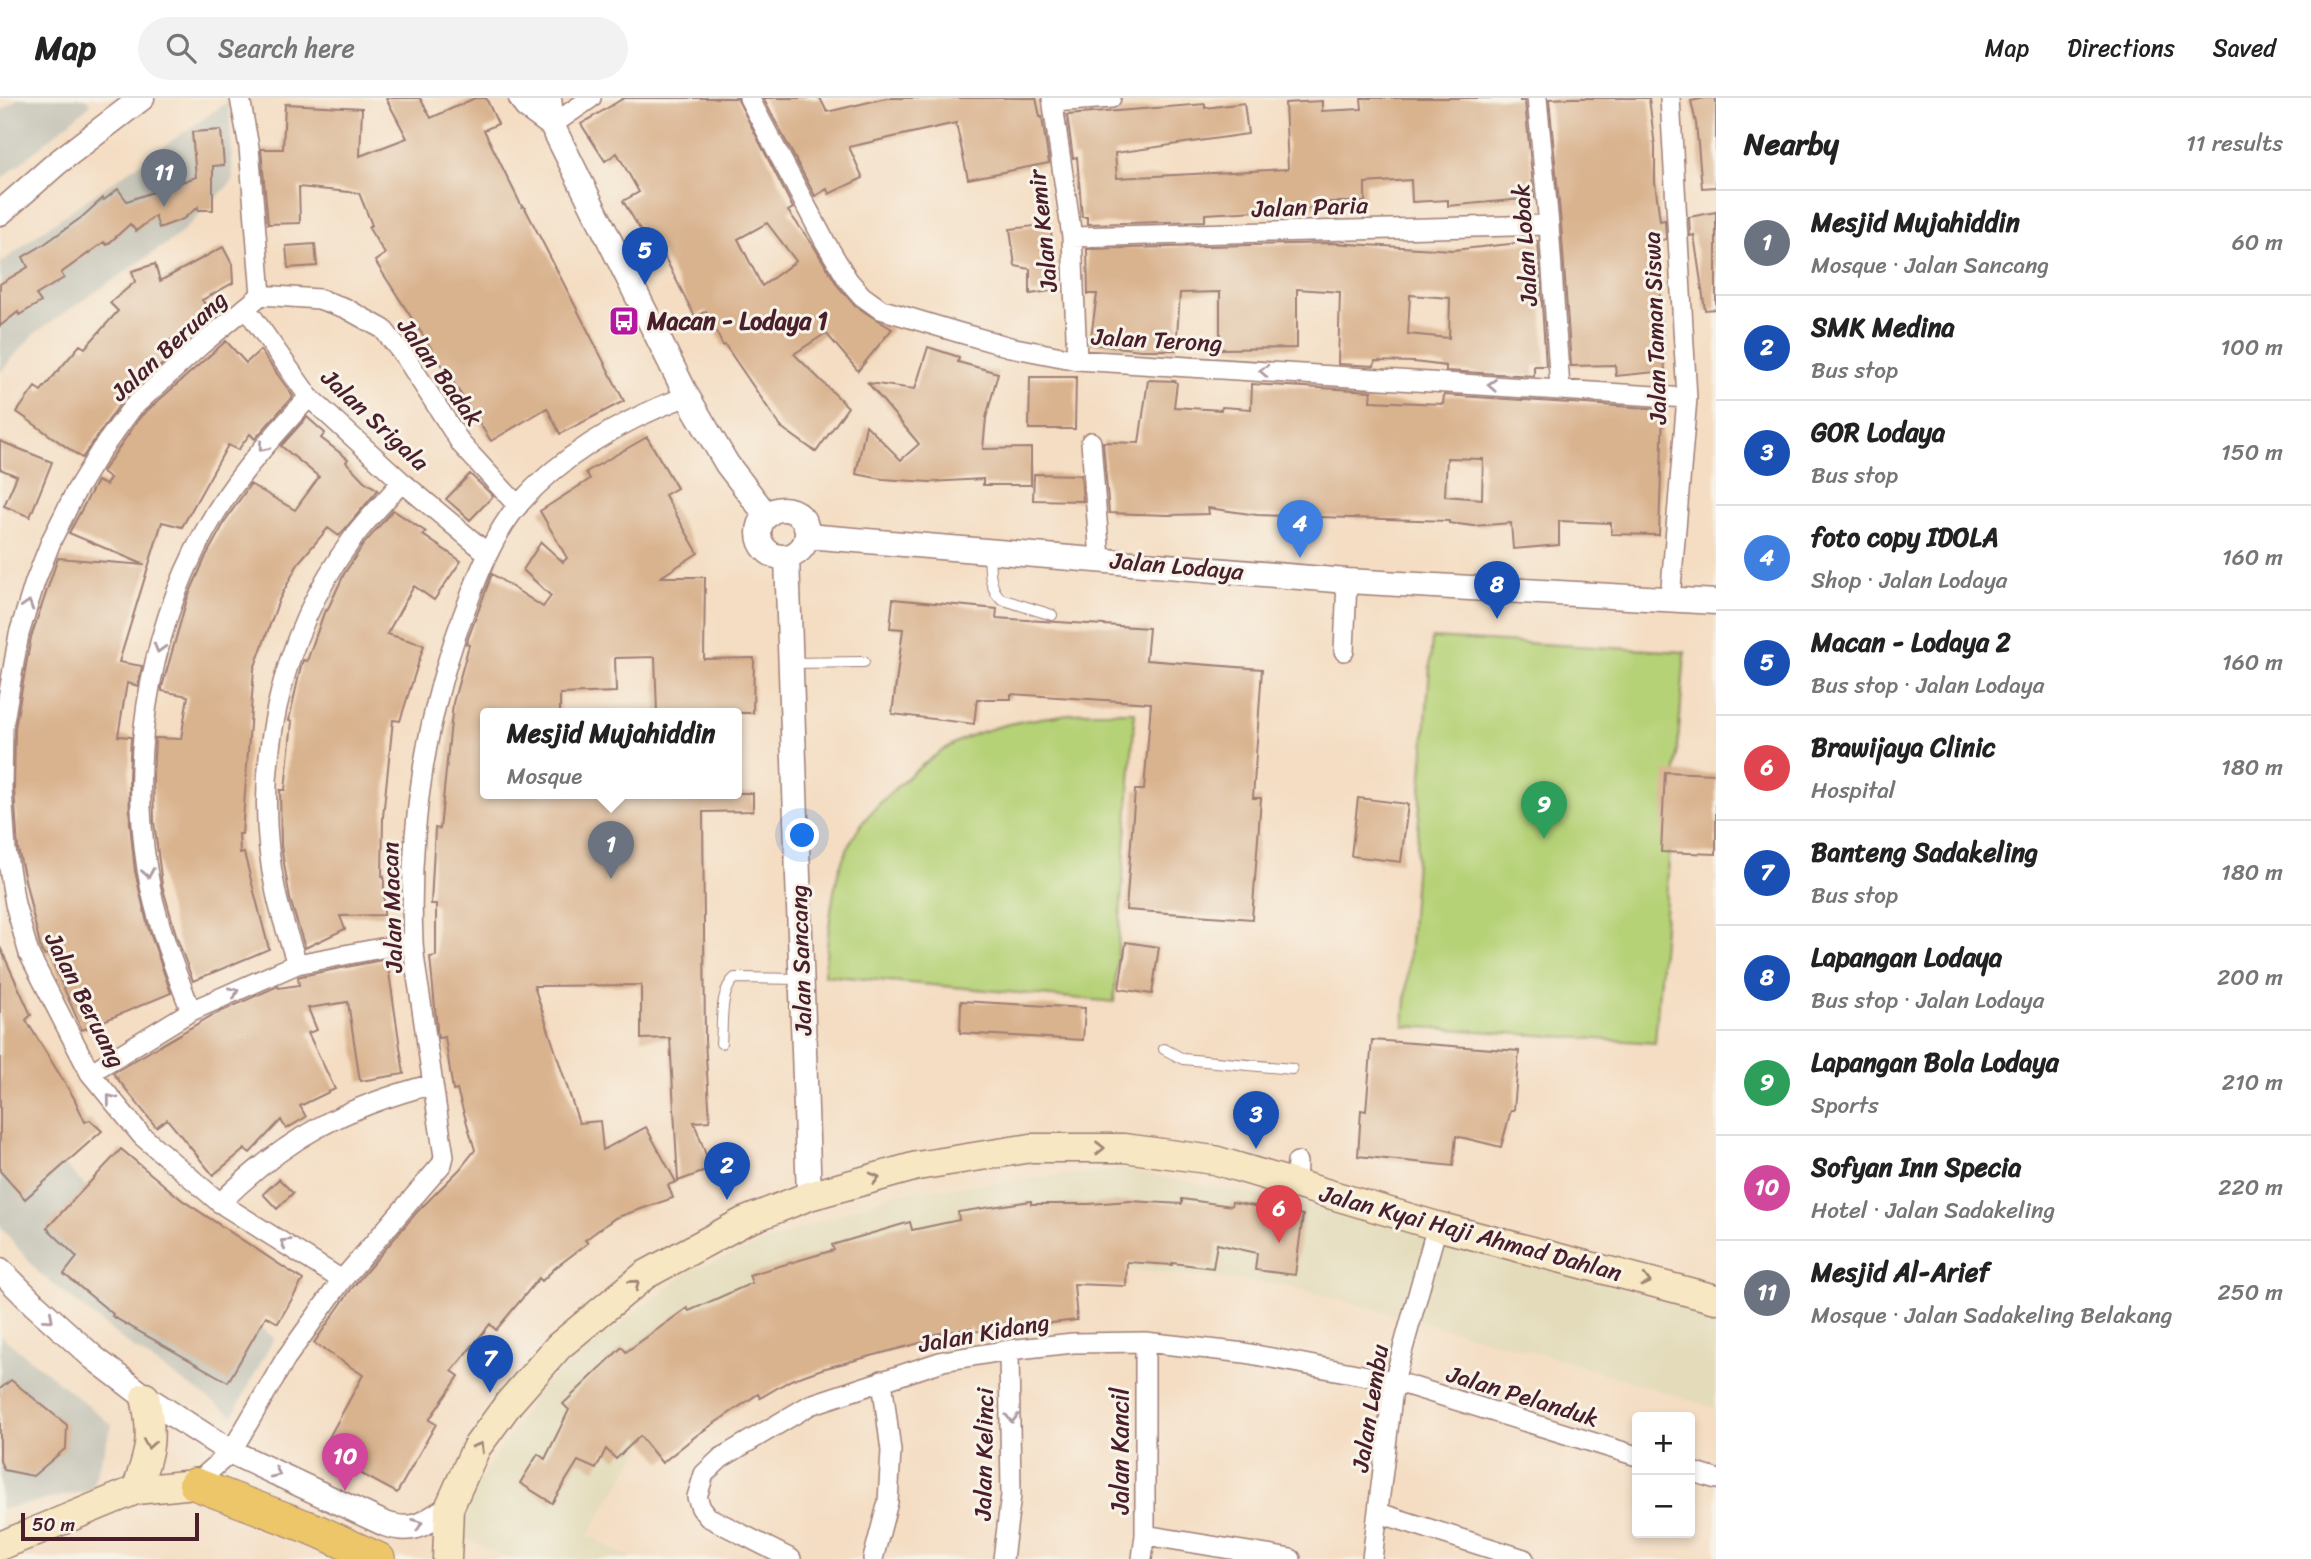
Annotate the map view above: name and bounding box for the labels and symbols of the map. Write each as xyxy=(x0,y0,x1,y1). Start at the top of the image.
pin: 11 xyxy=(141,149,187,207)
street label: Jalan Kemir xyxy=(1015,166,1070,295)
street label: Jalan Lobak xyxy=(1500,182,1550,308)
street label: Jalan Paria xyxy=(1250,184,1370,230)
pin: 5 xyxy=(622,227,668,285)
street label: Jalan Taman Siswa xyxy=(1631,231,1679,426)
street label: Jalan Beruang xyxy=(100,280,237,413)
place label: Macan - Lodaya 1 xyxy=(646,300,828,342)
bus stop icon: Macan - Lodaya 1 xyxy=(607,304,641,338)
street label: Jalan Badak xyxy=(385,308,494,436)
street label: Jalan Terong xyxy=(1090,316,1223,364)
street label: Jalan Srigala xyxy=(310,358,440,482)
one-way arrow xyxy=(1259,364,1270,379)
one-way arrow xyxy=(1486,377,1497,392)
one-way arrow xyxy=(259,439,271,452)
pin: 4 xyxy=(1277,500,1323,558)
street label: Jalan Lodaya xyxy=(1108,539,1246,593)
pin: 8 xyxy=(1474,561,1520,619)
one-way arrow xyxy=(19,599,34,611)
one-way arrow xyxy=(153,642,167,654)
pin: 9 xyxy=(1521,781,1567,839)
your location xyxy=(785,818,819,852)
pin: 1 xyxy=(588,821,634,879)
street label: Jalan Macan xyxy=(369,841,415,974)
one-way arrow xyxy=(140,867,155,879)
street label: Jalan Sancang xyxy=(777,884,825,1037)
street label: Jalan Beruang xyxy=(32,924,137,1076)
one-way arrow xyxy=(227,986,239,1000)
pin: 3 xyxy=(1233,1091,1279,1149)
one-way arrow xyxy=(107,1095,119,1108)
one-way arrow xyxy=(1095,1140,1105,1156)
pin: 2 xyxy=(704,1142,750,1200)
one-way arrow xyxy=(869,1171,881,1186)
street label: Jalan Kyai Haji Ahmad Dahlan xyxy=(1314,1172,1627,1294)
pin: 6 xyxy=(1256,1185,1302,1243)
one-way arrow xyxy=(279,1239,292,1252)
one-way arrow xyxy=(1640,1273,1652,1287)
one-way arrow xyxy=(627,1279,639,1292)
street label: Jalan Kidang xyxy=(914,1301,1053,1365)
one-way arrow xyxy=(40,1309,53,1322)
pin: 7 xyxy=(467,1335,513,1393)
street label: Jalan Lembu xyxy=(1339,1341,1401,1476)
street label: Jalan Pelanduk xyxy=(1441,1353,1604,1439)
street label: Jalan Kelinci xyxy=(962,1386,1006,1522)
street label: Jalan Kancil xyxy=(1099,1387,1141,1515)
one-way arrow xyxy=(1004,1412,1019,1423)
pin: 10 xyxy=(322,1433,368,1491)
one-way arrow xyxy=(142,1438,157,1450)
one-way arrow xyxy=(470,1441,483,1454)
one-way arrow xyxy=(269,1465,281,1479)
scale bar xyxy=(21,1510,200,1542)
one-way arrow xyxy=(411,1518,424,1532)

